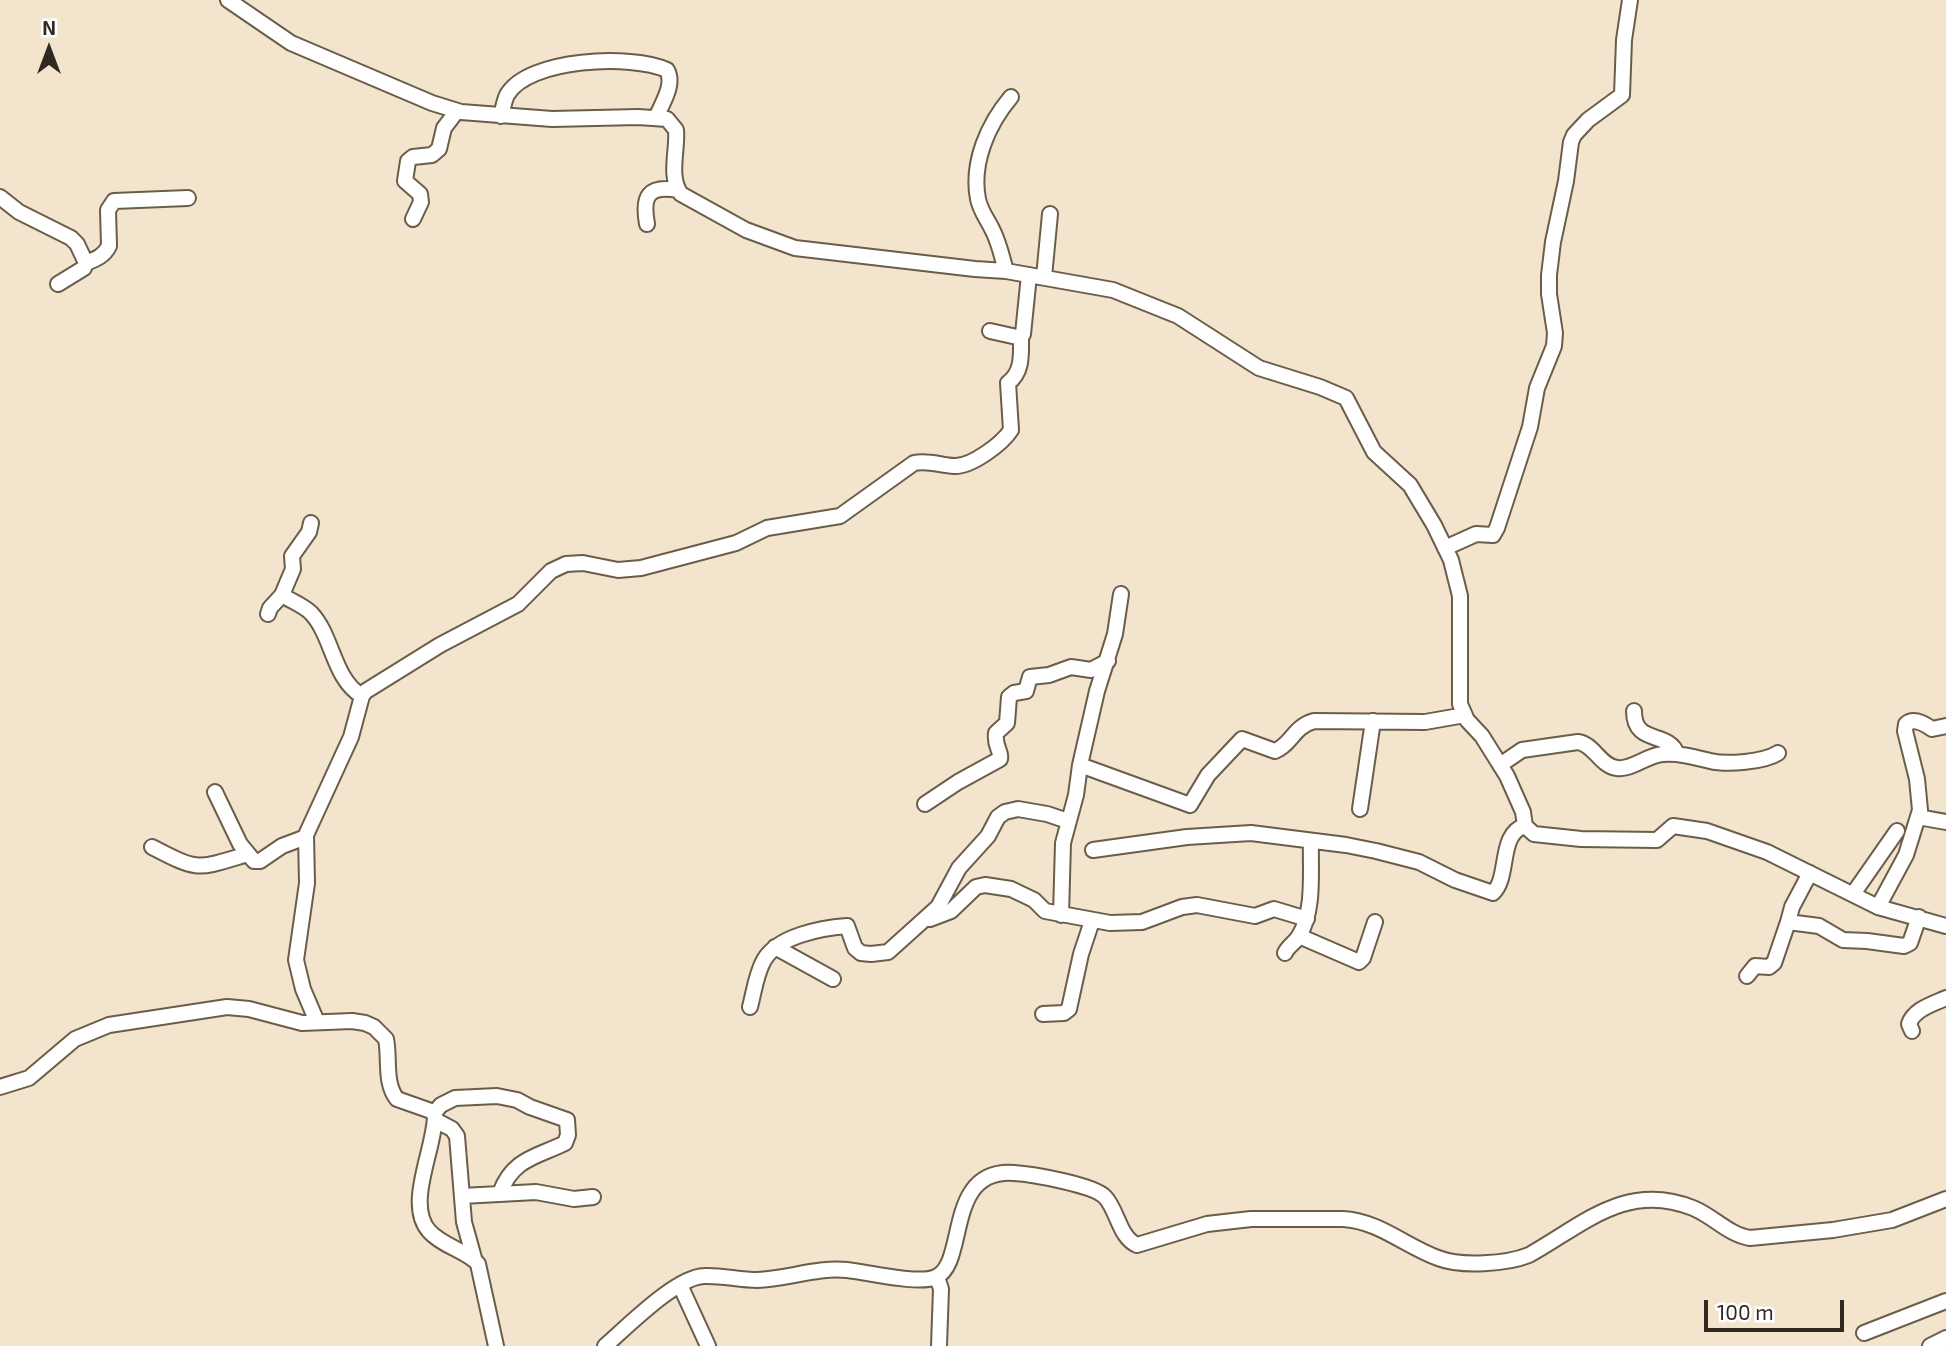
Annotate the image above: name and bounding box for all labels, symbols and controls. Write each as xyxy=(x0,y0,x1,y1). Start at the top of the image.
north arrow xyxy=(14,14,84,84)
text: N xyxy=(42,16,56,39)
scale bar xyxy=(1708,1286,1848,1330)
text: 100 m xyxy=(1717,1299,1774,1324)

